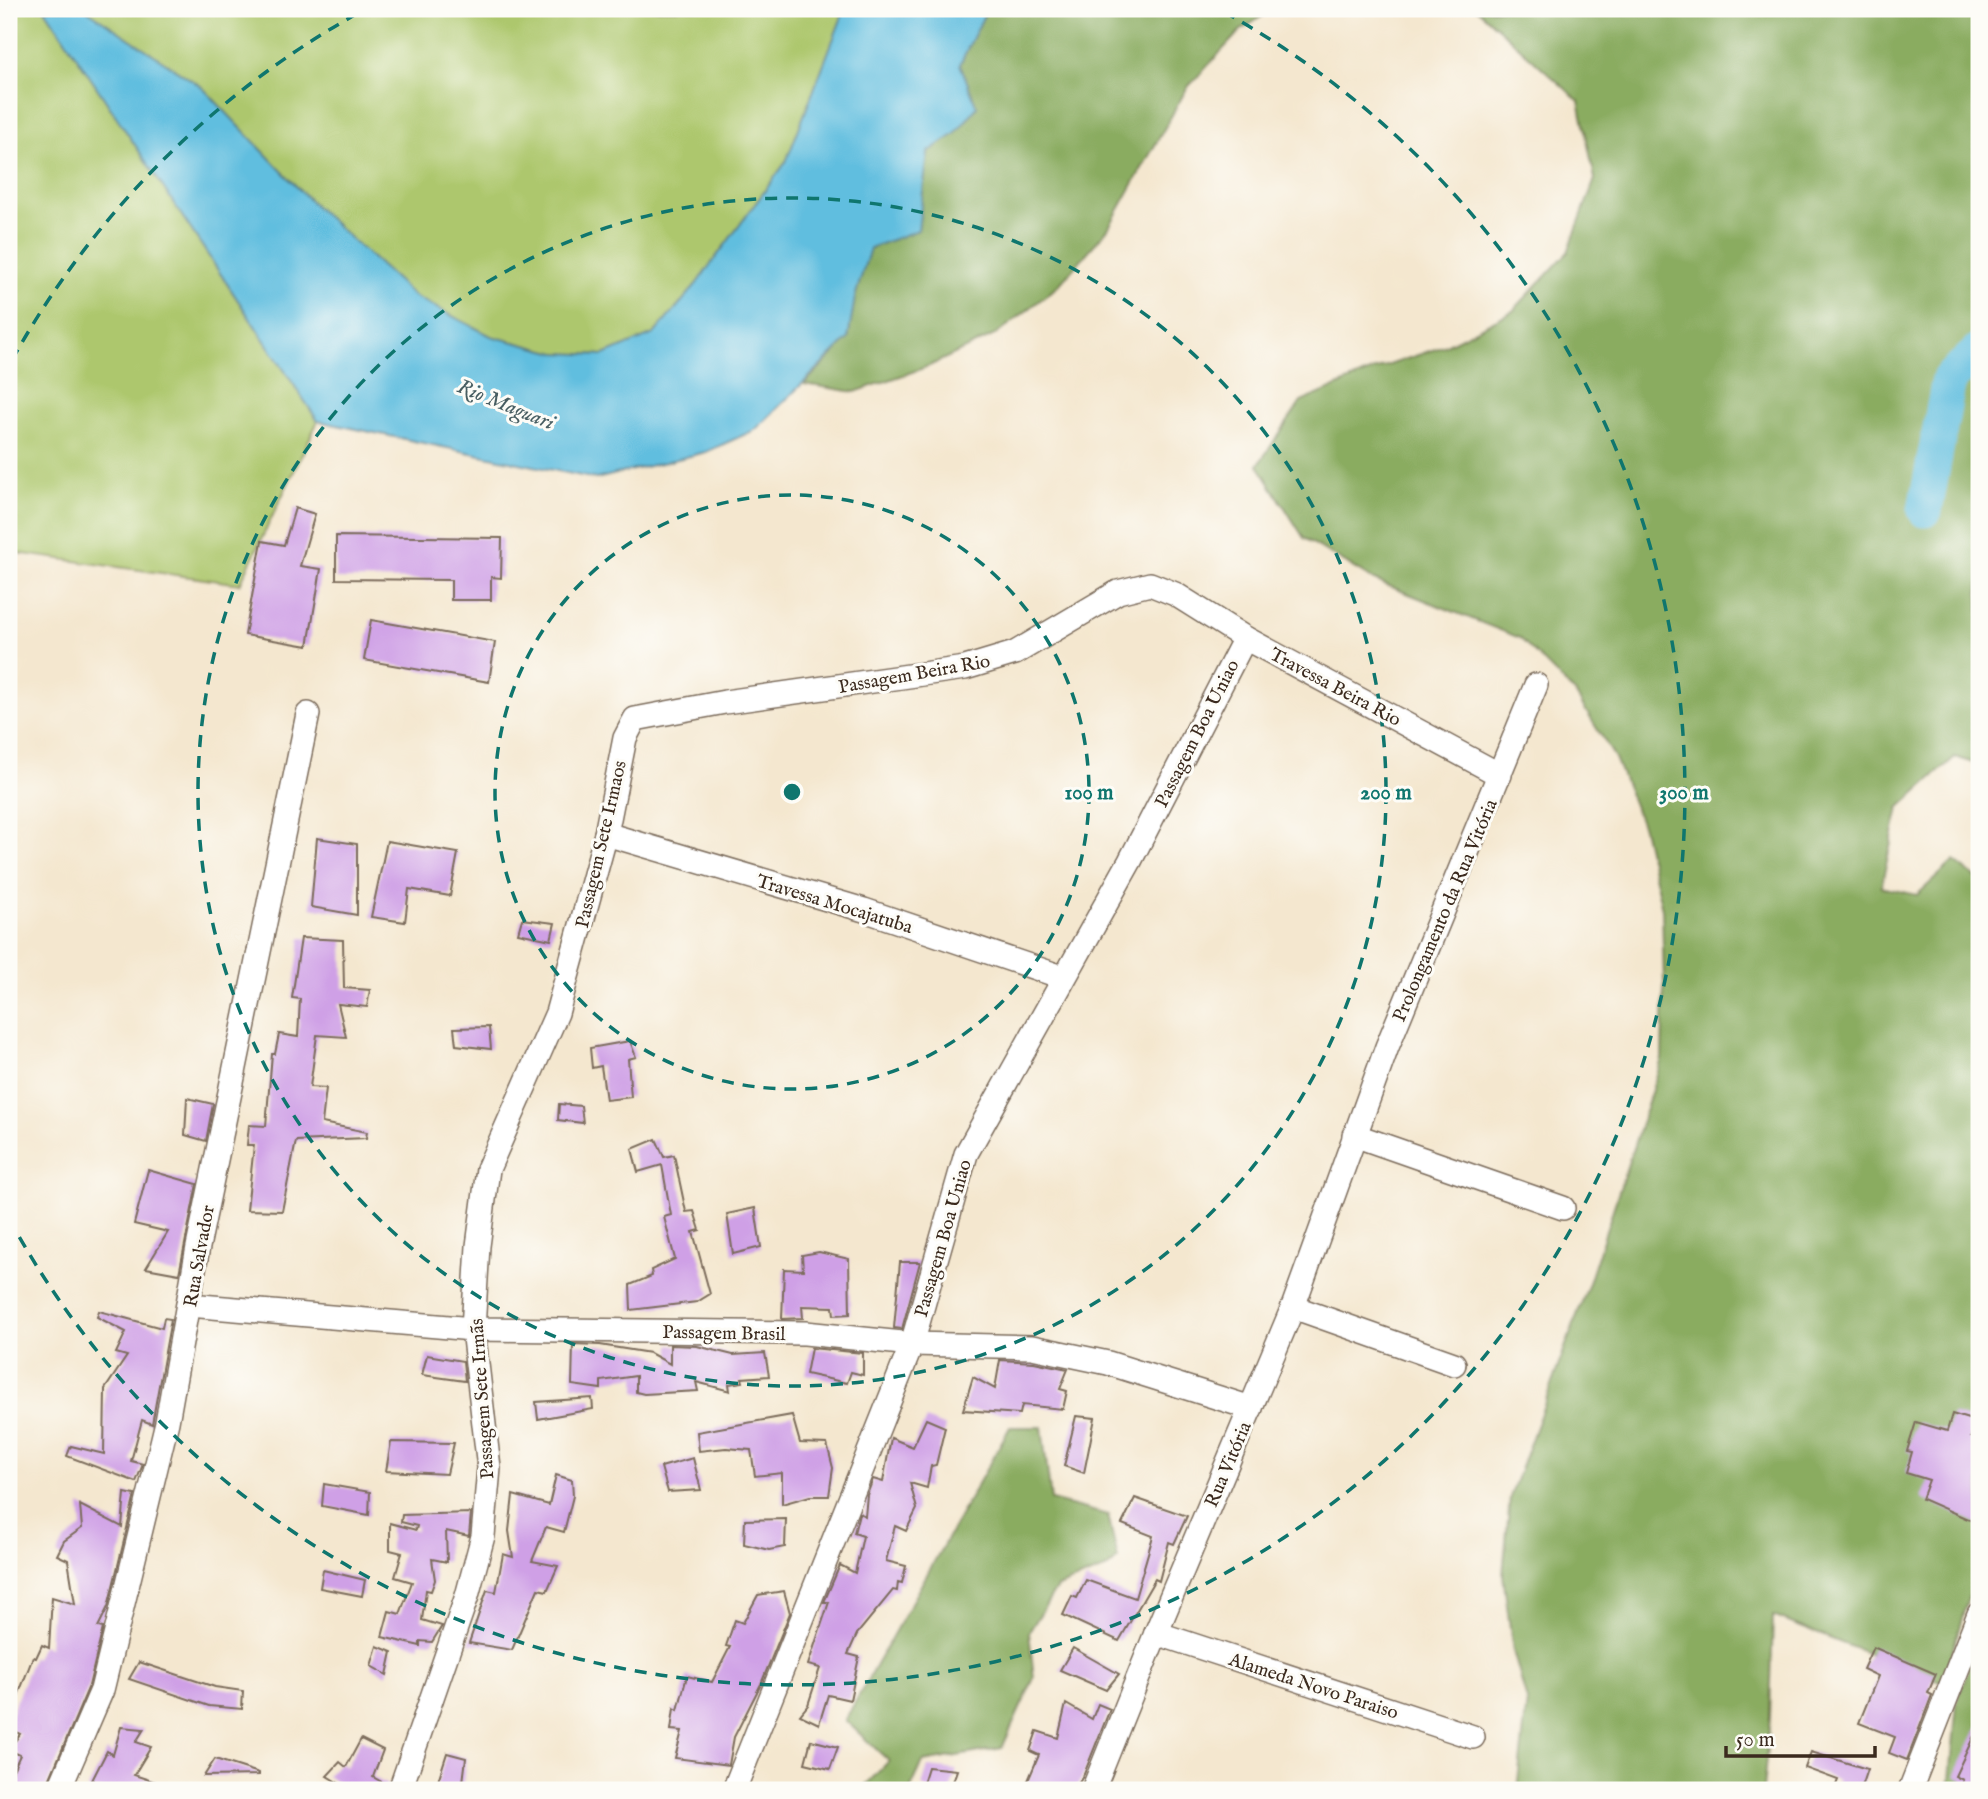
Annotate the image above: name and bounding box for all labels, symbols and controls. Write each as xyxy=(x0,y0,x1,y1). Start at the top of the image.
water label: Rio Maguari xyxy=(453,374,560,438)
street label: Travessa Beira Rio xyxy=(1265,643,1405,733)
street label: Passagem Beira Rio xyxy=(837,650,992,700)
street label: Passagem Boa Uniao xyxy=(1150,656,1245,812)
street label: Passagem Sete Irmaos xyxy=(571,758,633,931)
centre of rings xyxy=(780,780,804,804)
text: 100 m xyxy=(1064,780,1114,807)
text: 200 m xyxy=(1360,780,1412,807)
text: 300 m xyxy=(1659,780,1709,807)
street label: Prolongamento da Rua Vitória xyxy=(1388,795,1504,1026)
street label: Travessa Mocajatuba xyxy=(754,870,916,940)
street label: Passagem Boa Uniao xyxy=(910,1157,978,1320)
street label: Rua Salvador xyxy=(179,1203,221,1309)
street label: Passagem Sete Irmãs xyxy=(465,1318,501,1480)
street label: Passagem Brasil xyxy=(662,1321,787,1347)
street label: Rua Vitória xyxy=(1200,1418,1258,1511)
street label: Alameda Novo Paraiso xyxy=(1225,1648,1401,1726)
scale bar xyxy=(1726,1715,1874,1759)
text: 50 m xyxy=(1736,1727,1775,1754)

